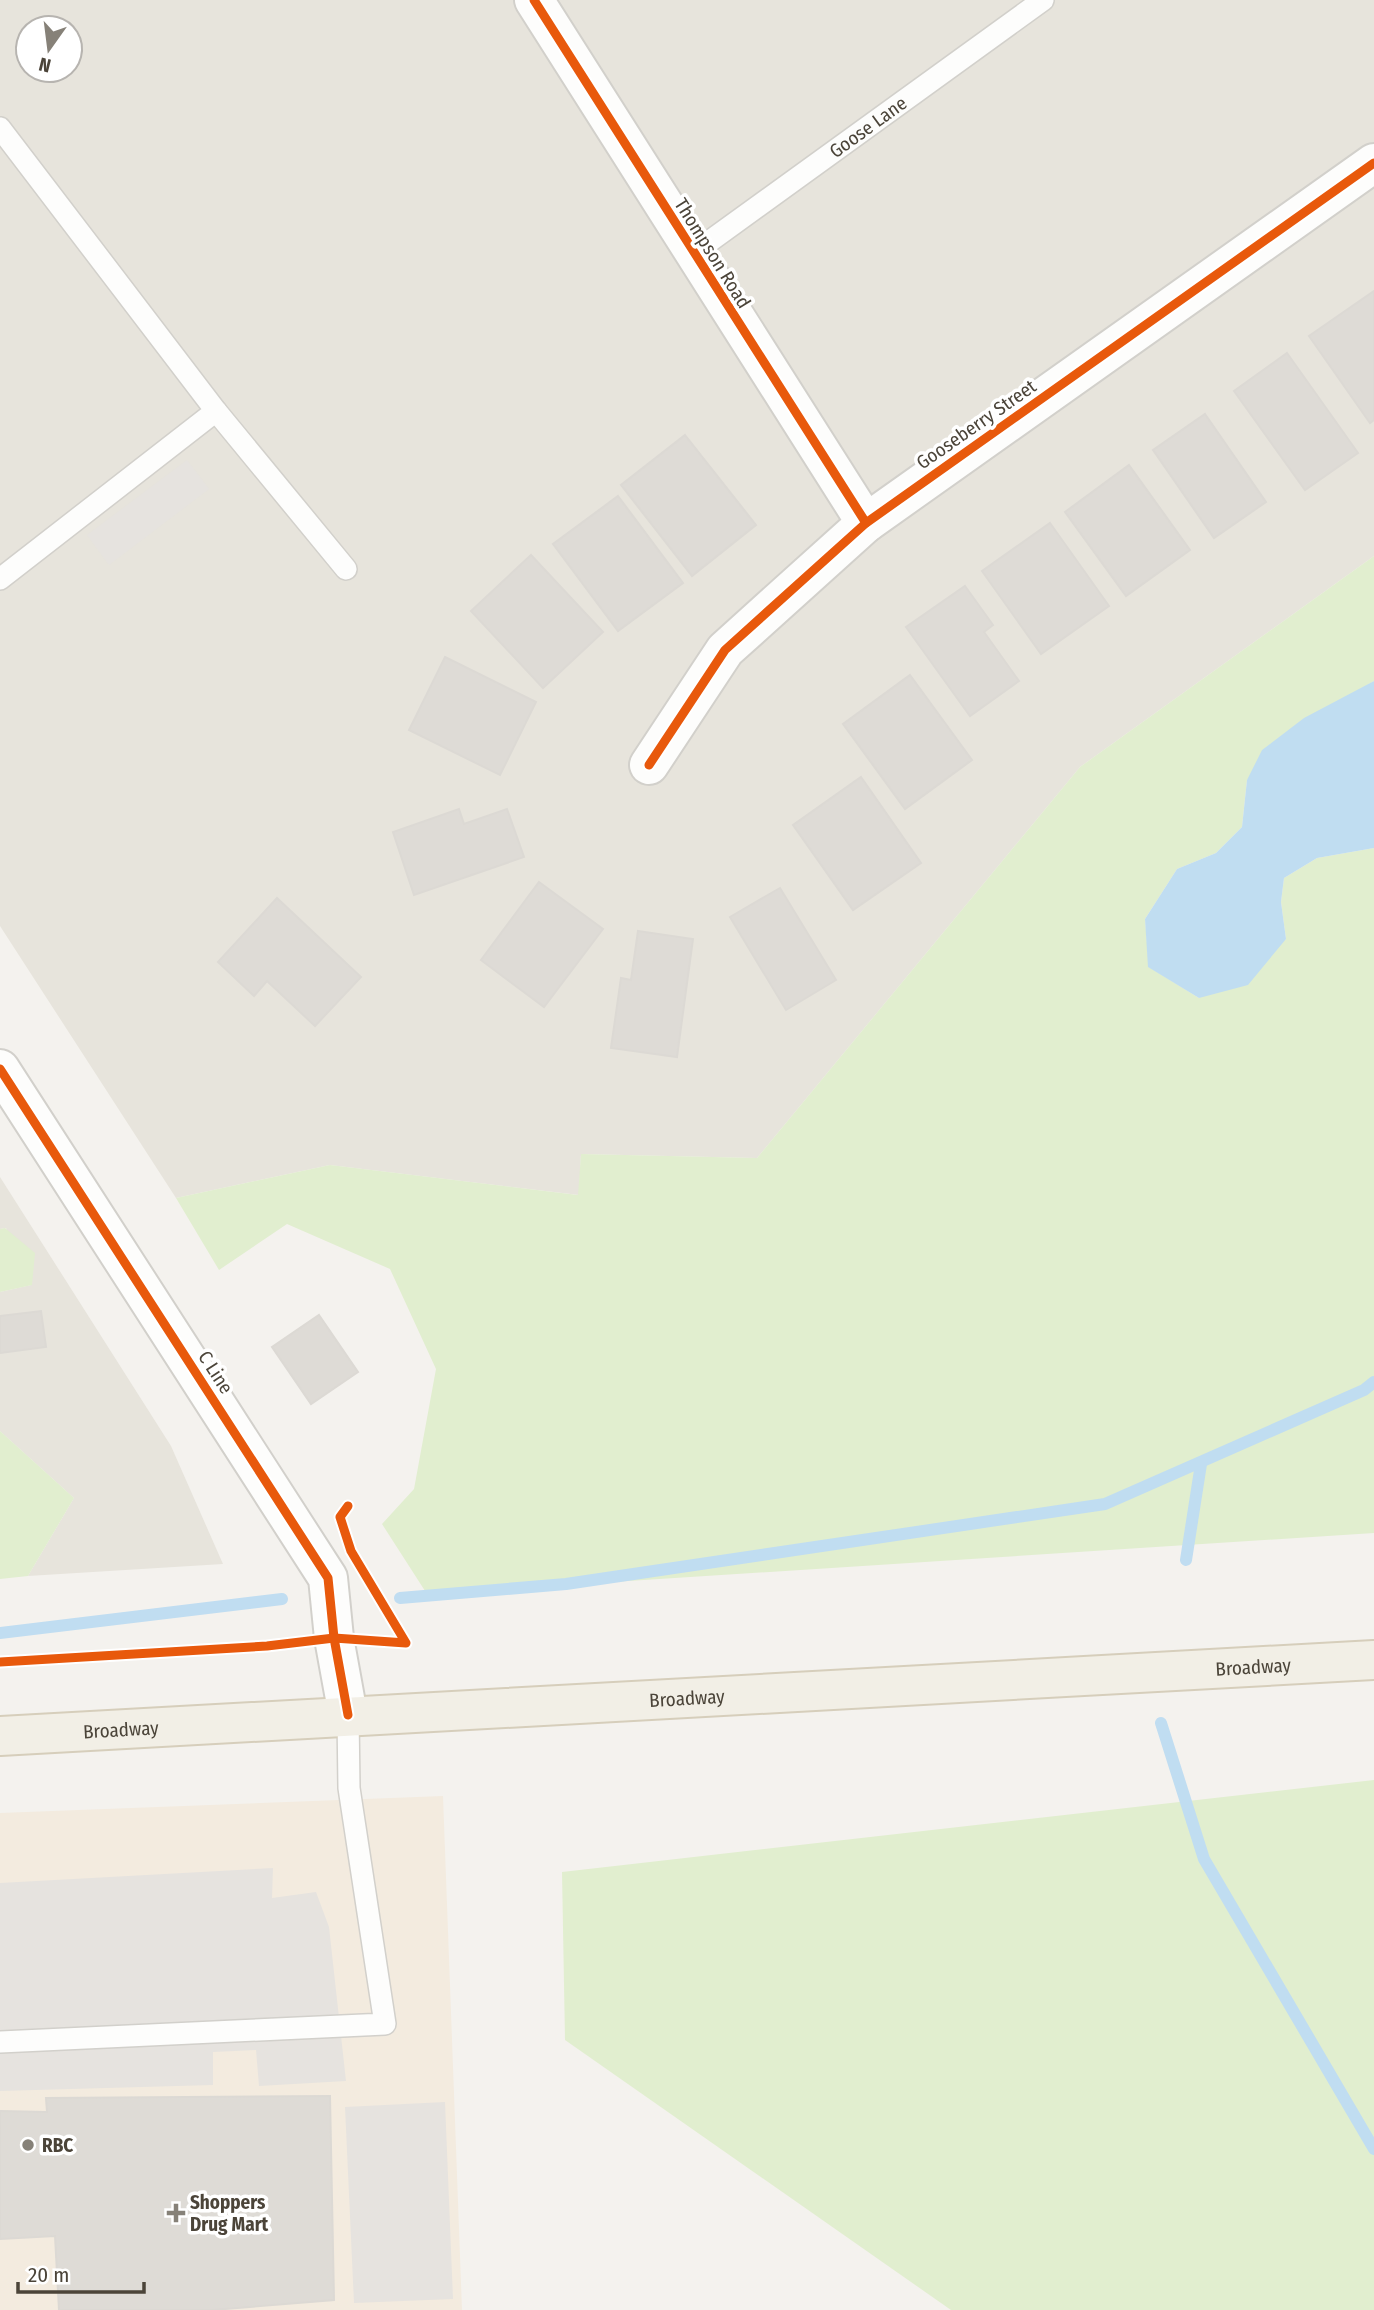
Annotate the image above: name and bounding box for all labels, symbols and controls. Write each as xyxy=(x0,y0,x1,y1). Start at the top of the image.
north arrow xyxy=(14,14,84,84)
text: N xyxy=(37,52,53,78)
street label: Goose Lane xyxy=(825,92,911,163)
street label: Thompson Road xyxy=(670,194,756,313)
street label: Gooseberry Street xyxy=(912,374,1041,474)
street label: C Line xyxy=(193,1346,238,1398)
street label: Broadway xyxy=(1215,1654,1292,1681)
street label: Broadway xyxy=(649,1685,726,1712)
street label: Broadway xyxy=(82,1716,160,1743)
place label: RBC xyxy=(42,2134,73,2157)
marker: RBC xyxy=(20,2137,36,2153)
place label: Shoppers Drug Mart xyxy=(190,2191,269,2236)
marker: Shoppers Drug Mart xyxy=(168,2205,184,2221)
scale bar xyxy=(18,2250,144,2294)
text: 20 m xyxy=(28,2262,69,2288)

